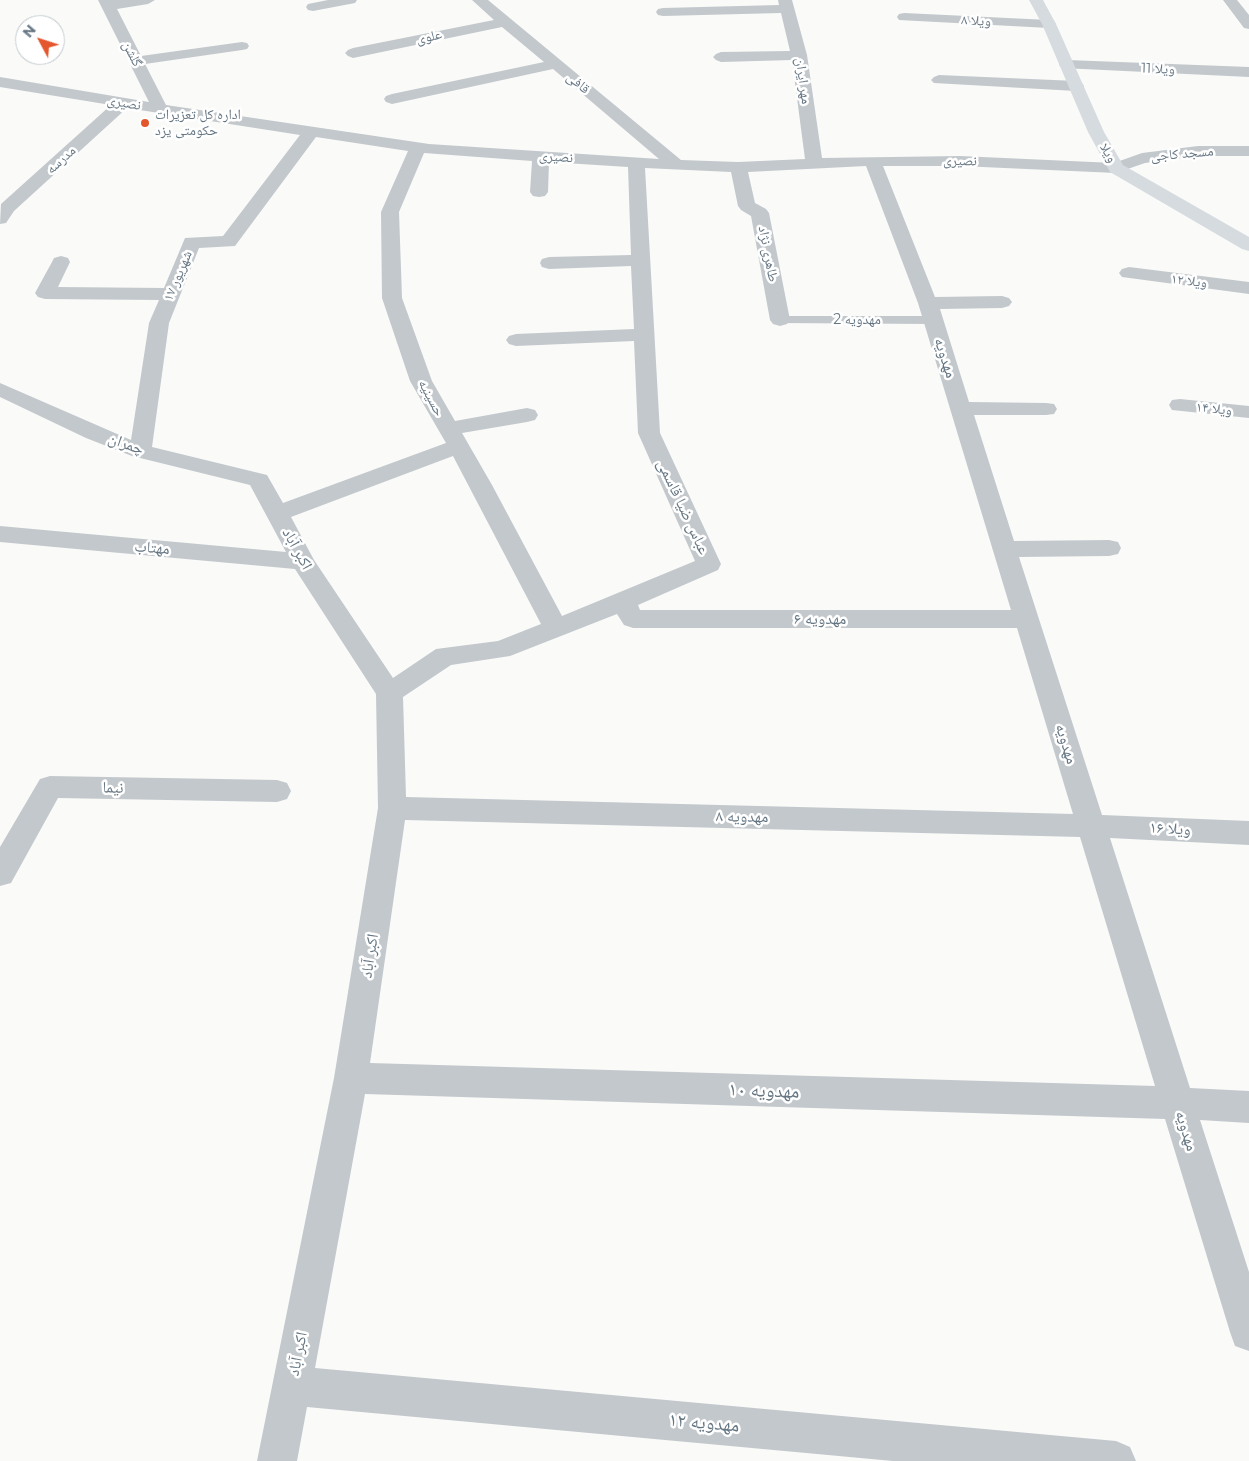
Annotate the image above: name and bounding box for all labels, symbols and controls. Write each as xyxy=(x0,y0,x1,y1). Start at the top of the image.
street label: ویلا ۸ xyxy=(961,12,991,30)
north arrow xyxy=(15,15,65,65)
text: N xyxy=(19,21,40,41)
street label: علوی xyxy=(415,26,443,48)
street label: گلشن xyxy=(118,38,146,70)
street label: مهر ایران xyxy=(791,57,815,105)
street label: ویلا 11 xyxy=(1141,60,1175,78)
street label: قافی xyxy=(563,69,593,97)
street label: نصیری xyxy=(106,92,142,114)
place label: اداره کل تعزیرات حکومتی یزد xyxy=(155,107,241,140)
marker: اداره کل تعزیرات حکومتی یزد xyxy=(139,117,151,129)
street label: ویلا xyxy=(1096,140,1120,166)
street label: مدرسه xyxy=(43,142,79,178)
street label: مسجد کاجی xyxy=(1150,143,1214,165)
street label: نصیری xyxy=(538,147,574,167)
street label: نصیری xyxy=(943,152,977,170)
street label: طاهری نژاد xyxy=(754,225,782,283)
street label: ۱۷ شهریور xyxy=(160,248,196,304)
street label: ویلا ۱۲ xyxy=(1170,270,1208,292)
street label: مهدویه 2 xyxy=(833,312,881,328)
street label: مهدویه xyxy=(930,335,960,381)
street label: حسینیه xyxy=(415,377,447,419)
street label: ویلا ۱۴ xyxy=(1195,399,1233,419)
street label: چمران xyxy=(106,429,146,459)
street label: عباس ضیا قاسمی xyxy=(653,456,713,558)
street label: اکبر آباد xyxy=(278,525,316,573)
street label: مهتاب xyxy=(133,537,171,559)
street label: مهدویه ۶ xyxy=(794,609,846,629)
street label: مهدویه xyxy=(1051,722,1081,766)
street label: نیما xyxy=(102,778,124,798)
street label: مهدویه ۸ xyxy=(716,807,768,827)
street label: ویلا ۱۶ xyxy=(1149,818,1191,840)
street label: اکبر آباد xyxy=(357,932,383,980)
street label: مهدویه ۱۰ xyxy=(728,1078,800,1104)
street label: مهدویه xyxy=(1171,1109,1201,1153)
street label: اکبر آباد xyxy=(284,1330,312,1378)
street label: مهدویه ۱۲ xyxy=(668,1409,740,1437)

